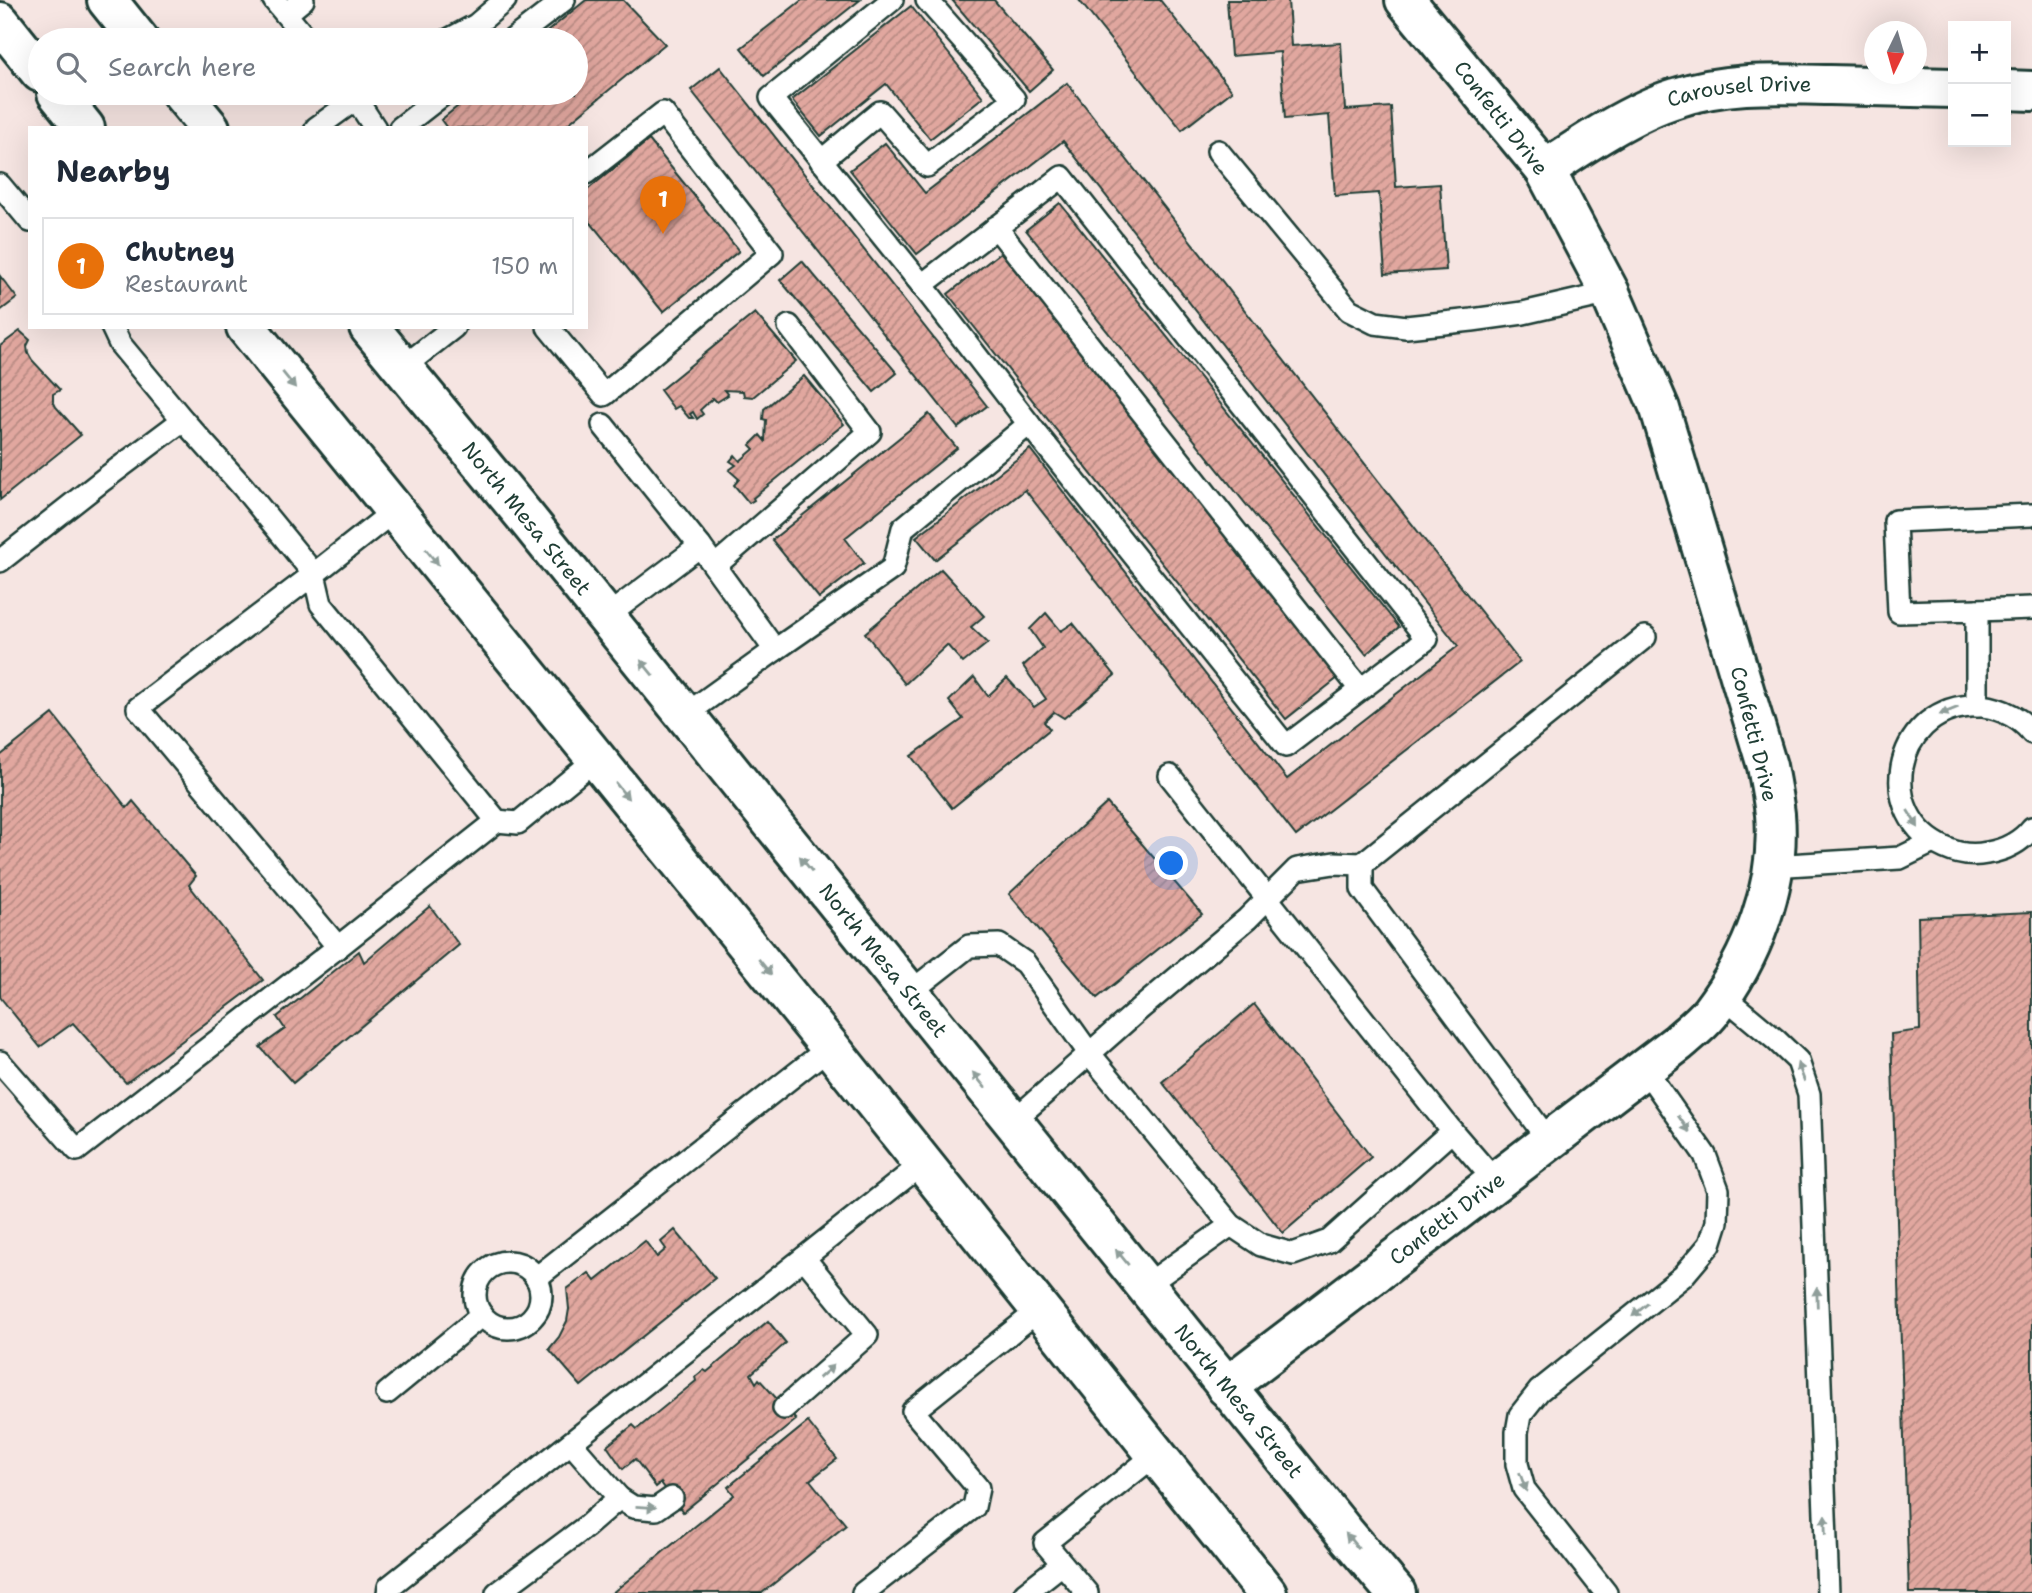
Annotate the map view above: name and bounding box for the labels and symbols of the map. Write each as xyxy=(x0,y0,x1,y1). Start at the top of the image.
north arrow xyxy=(1864,21,1927,84)
street label: Confetti Drive xyxy=(1447,55,1555,181)
street label: Carousel Drive xyxy=(1663,70,1812,114)
pin: 1 xyxy=(640,176,686,234)
one-way arrow xyxy=(281,371,296,389)
street label: North Mesa Street xyxy=(455,436,597,601)
one-way arrow xyxy=(424,549,439,566)
one-way arrow xyxy=(640,660,655,678)
street label: Confetti Drive xyxy=(1724,663,1784,805)
one-way arrow xyxy=(1938,706,1959,717)
one-way arrow xyxy=(614,781,629,799)
one-way arrow xyxy=(1906,810,1919,829)
your location xyxy=(1154,846,1188,880)
one-way arrow xyxy=(798,856,813,874)
street label: North Mesa Street xyxy=(813,878,954,1043)
one-way arrow xyxy=(757,959,772,976)
one-way arrow xyxy=(1796,1061,1807,1082)
one-way arrow xyxy=(972,1071,986,1089)
one-way arrow xyxy=(1677,1115,1691,1133)
street label: Confetti Drive xyxy=(1384,1165,1511,1272)
one-way arrow xyxy=(1115,1248,1129,1266)
one-way arrow xyxy=(1812,1286,1823,1308)
one-way arrow xyxy=(1631,1303,1649,1318)
street label: North Mesa Street xyxy=(1168,1318,1309,1484)
one-way arrow xyxy=(817,1364,835,1380)
one-way arrow xyxy=(1518,1471,1529,1492)
one-way arrow xyxy=(635,1502,657,1513)
one-way arrow xyxy=(1820,1514,1831,1536)
one-way arrow xyxy=(1344,1532,1360,1550)

